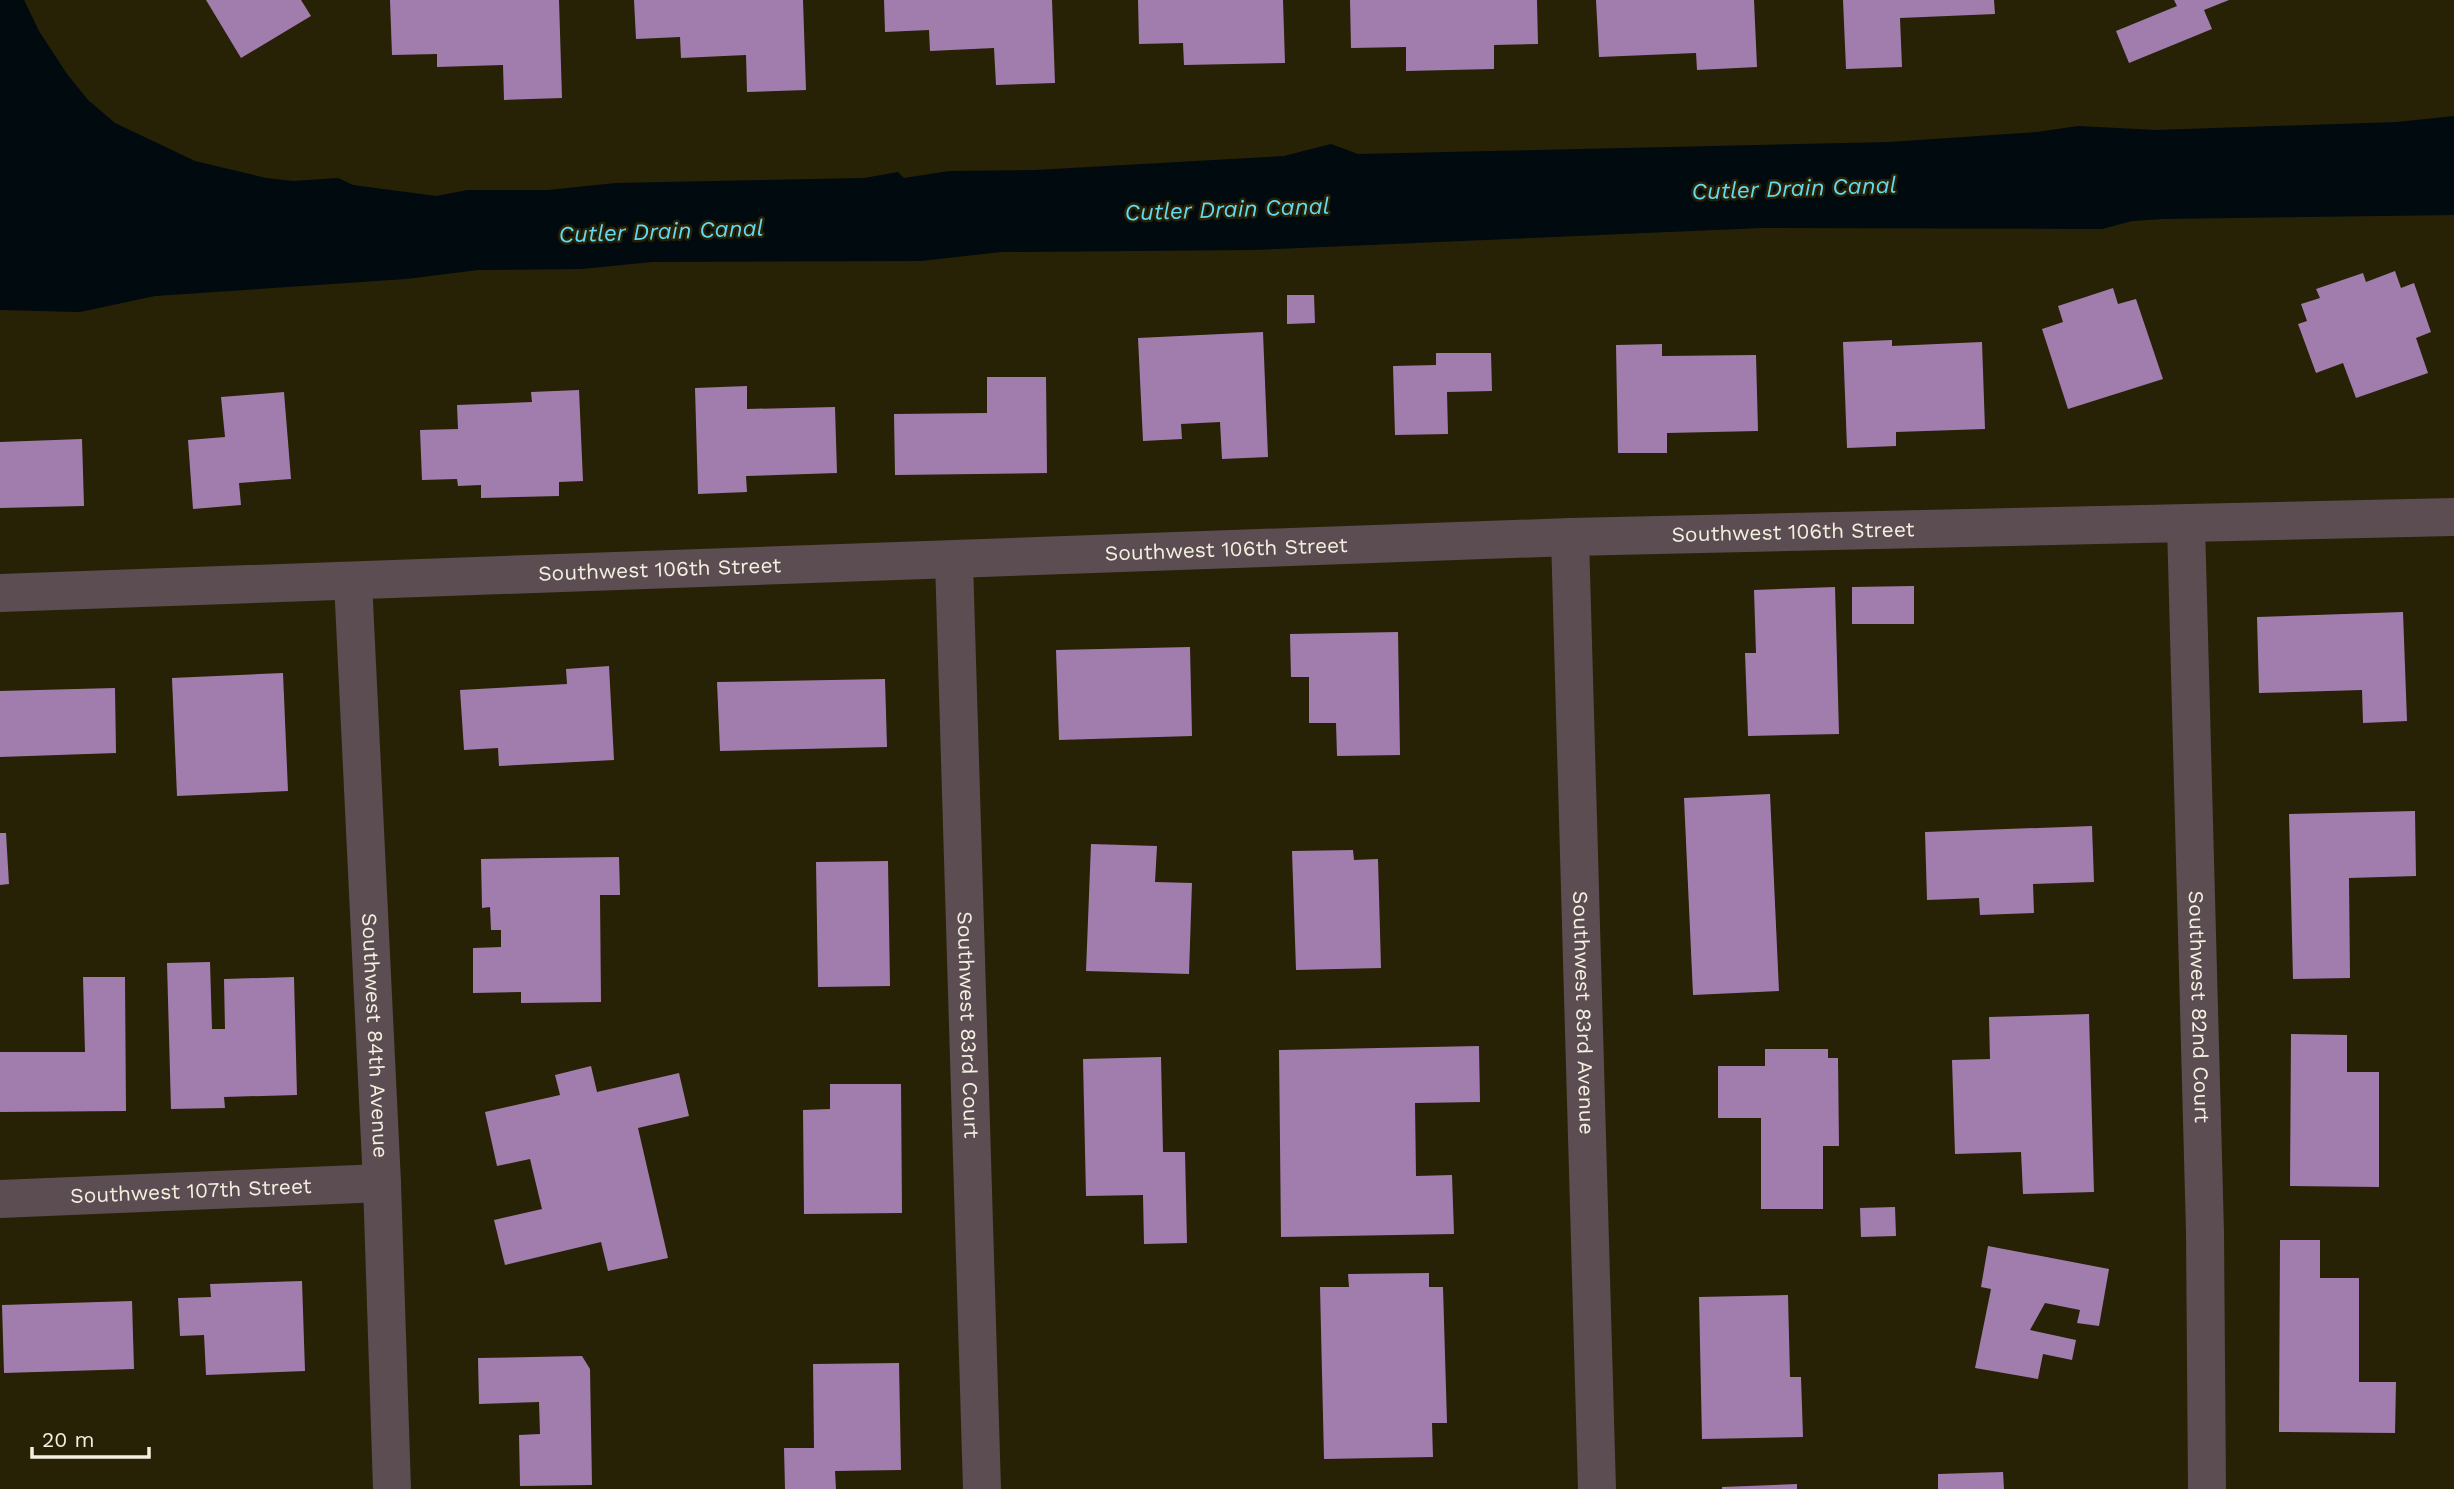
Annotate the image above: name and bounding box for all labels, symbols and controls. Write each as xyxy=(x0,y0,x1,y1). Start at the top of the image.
water label: Cutler Drain Canal xyxy=(1691,171,1897,206)
water label: Cutler Drain Canal xyxy=(1124,192,1330,227)
water label: Cutler Drain Canal xyxy=(558,214,764,249)
street label: Southwest 106th Street xyxy=(1671,516,1915,547)
street label: Southwest 106th Street xyxy=(1104,532,1348,566)
street label: Southwest 106th Street xyxy=(538,552,782,586)
street label: Southwest 82nd Court xyxy=(2184,890,2215,1123)
street label: Southwest 83rd Avenue xyxy=(1568,891,1600,1135)
street label: Southwest 83rd Court xyxy=(953,911,984,1139)
street label: Southwest 84th Avenue xyxy=(357,912,394,1159)
street label: Southwest 107th Street xyxy=(70,1173,312,1208)
scale bar xyxy=(32,1416,149,1460)
text: 20 m xyxy=(42,1427,94,1452)

